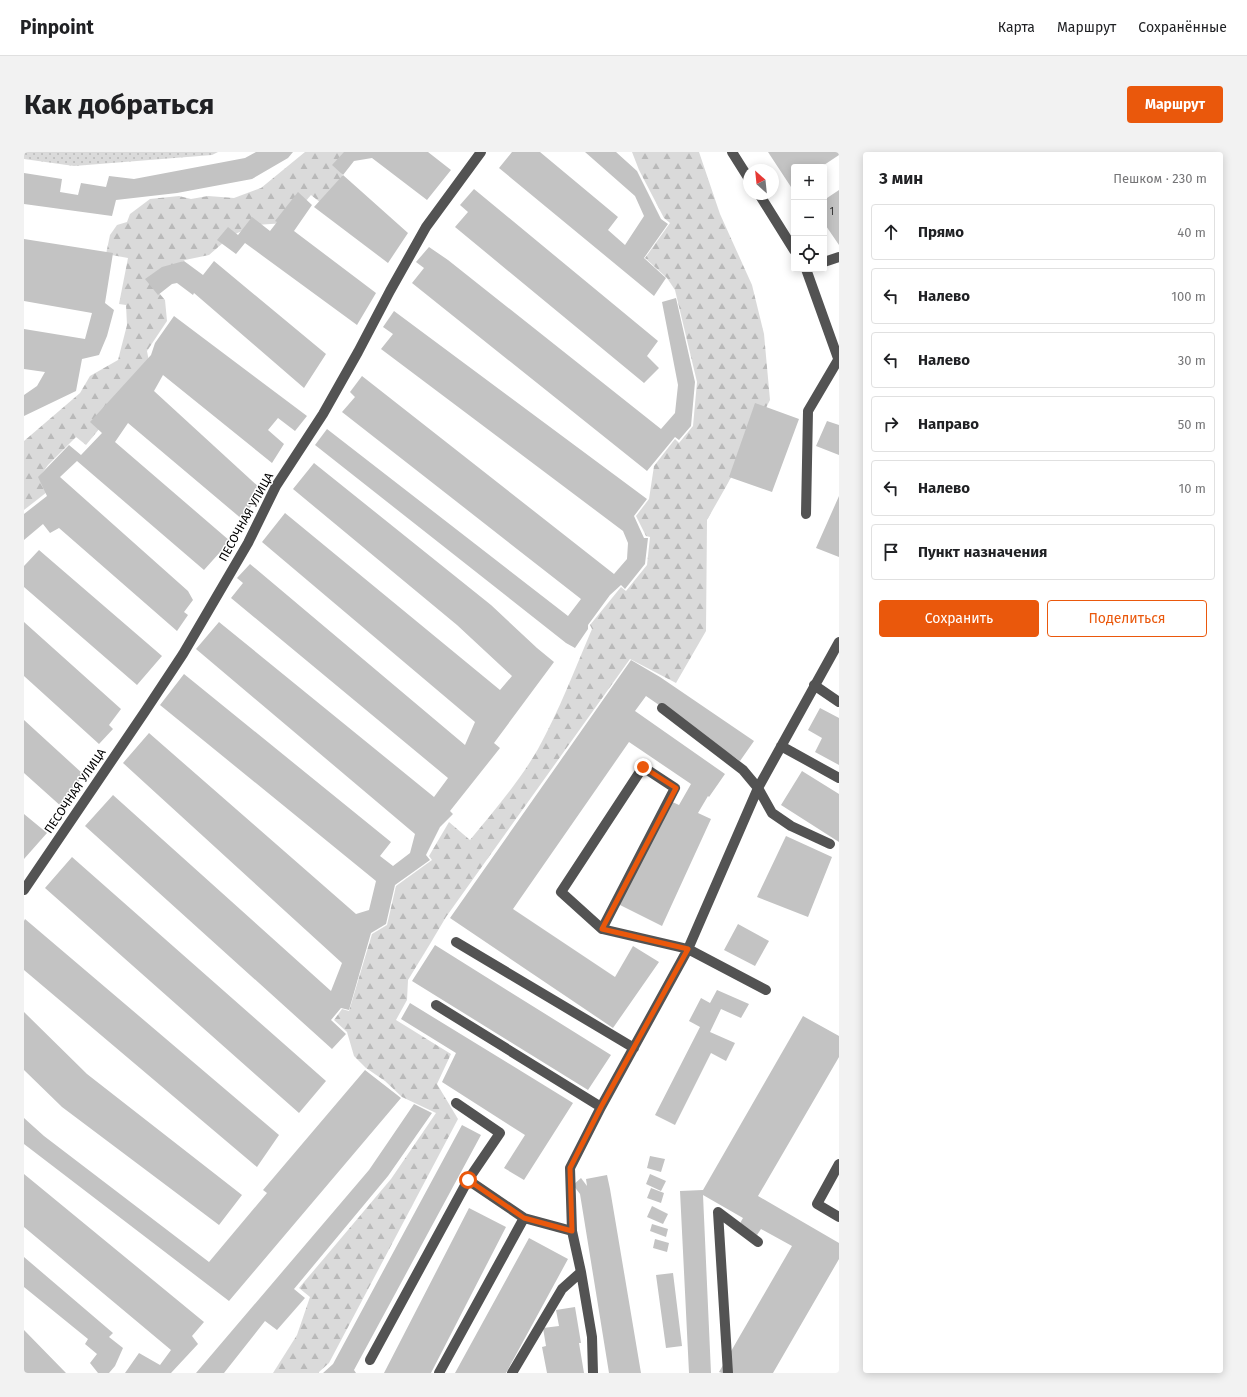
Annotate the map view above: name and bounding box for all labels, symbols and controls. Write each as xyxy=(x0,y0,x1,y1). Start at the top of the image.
text: Pinpoint xyxy=(20,16,94,39)
text: Карта xyxy=(998,19,1035,36)
text: Маршрут xyxy=(1057,19,1116,36)
text: Сохранённые xyxy=(1138,19,1227,36)
button: Маршрут xyxy=(1127,86,1223,123)
text: Как добраться xyxy=(24,88,214,121)
north arrow xyxy=(743,164,779,200)
map controls xyxy=(791,164,827,272)
button: + xyxy=(791,164,827,200)
text: 3 мин xyxy=(879,168,923,189)
text: Пешком · 230 m xyxy=(1113,171,1207,186)
button: − xyxy=(791,200,827,236)
house number: 1 xyxy=(830,206,834,218)
icon: ahead xyxy=(880,221,902,243)
text: Прямо xyxy=(918,223,964,241)
text: 40 m xyxy=(1177,225,1206,240)
button: locate xyxy=(791,236,827,272)
icon: left xyxy=(880,285,902,307)
text: Налево xyxy=(918,287,970,305)
text: 100 m xyxy=(1171,289,1206,304)
icon: left xyxy=(880,349,902,371)
text: Налево xyxy=(918,351,970,369)
text: 30 m xyxy=(1178,353,1206,368)
icon: right xyxy=(880,413,902,435)
text: Направо xyxy=(918,415,979,433)
text: 50 m xyxy=(1178,417,1206,432)
street label: ПЕСОЧНАЯ УЛИЦА xyxy=(216,470,276,564)
icon: left xyxy=(880,477,902,499)
text: Налево xyxy=(918,479,970,497)
text: 10 m xyxy=(1179,481,1206,496)
icon: arrive xyxy=(880,541,902,563)
text: Пункт назначения xyxy=(918,543,1047,561)
button: Сохранить xyxy=(879,600,1039,637)
button: Поделиться xyxy=(1047,600,1207,637)
street label: ПЕСОЧНАЯ УЛИЦА xyxy=(41,746,109,836)
route end xyxy=(634,758,652,776)
route start xyxy=(459,1171,477,1189)

